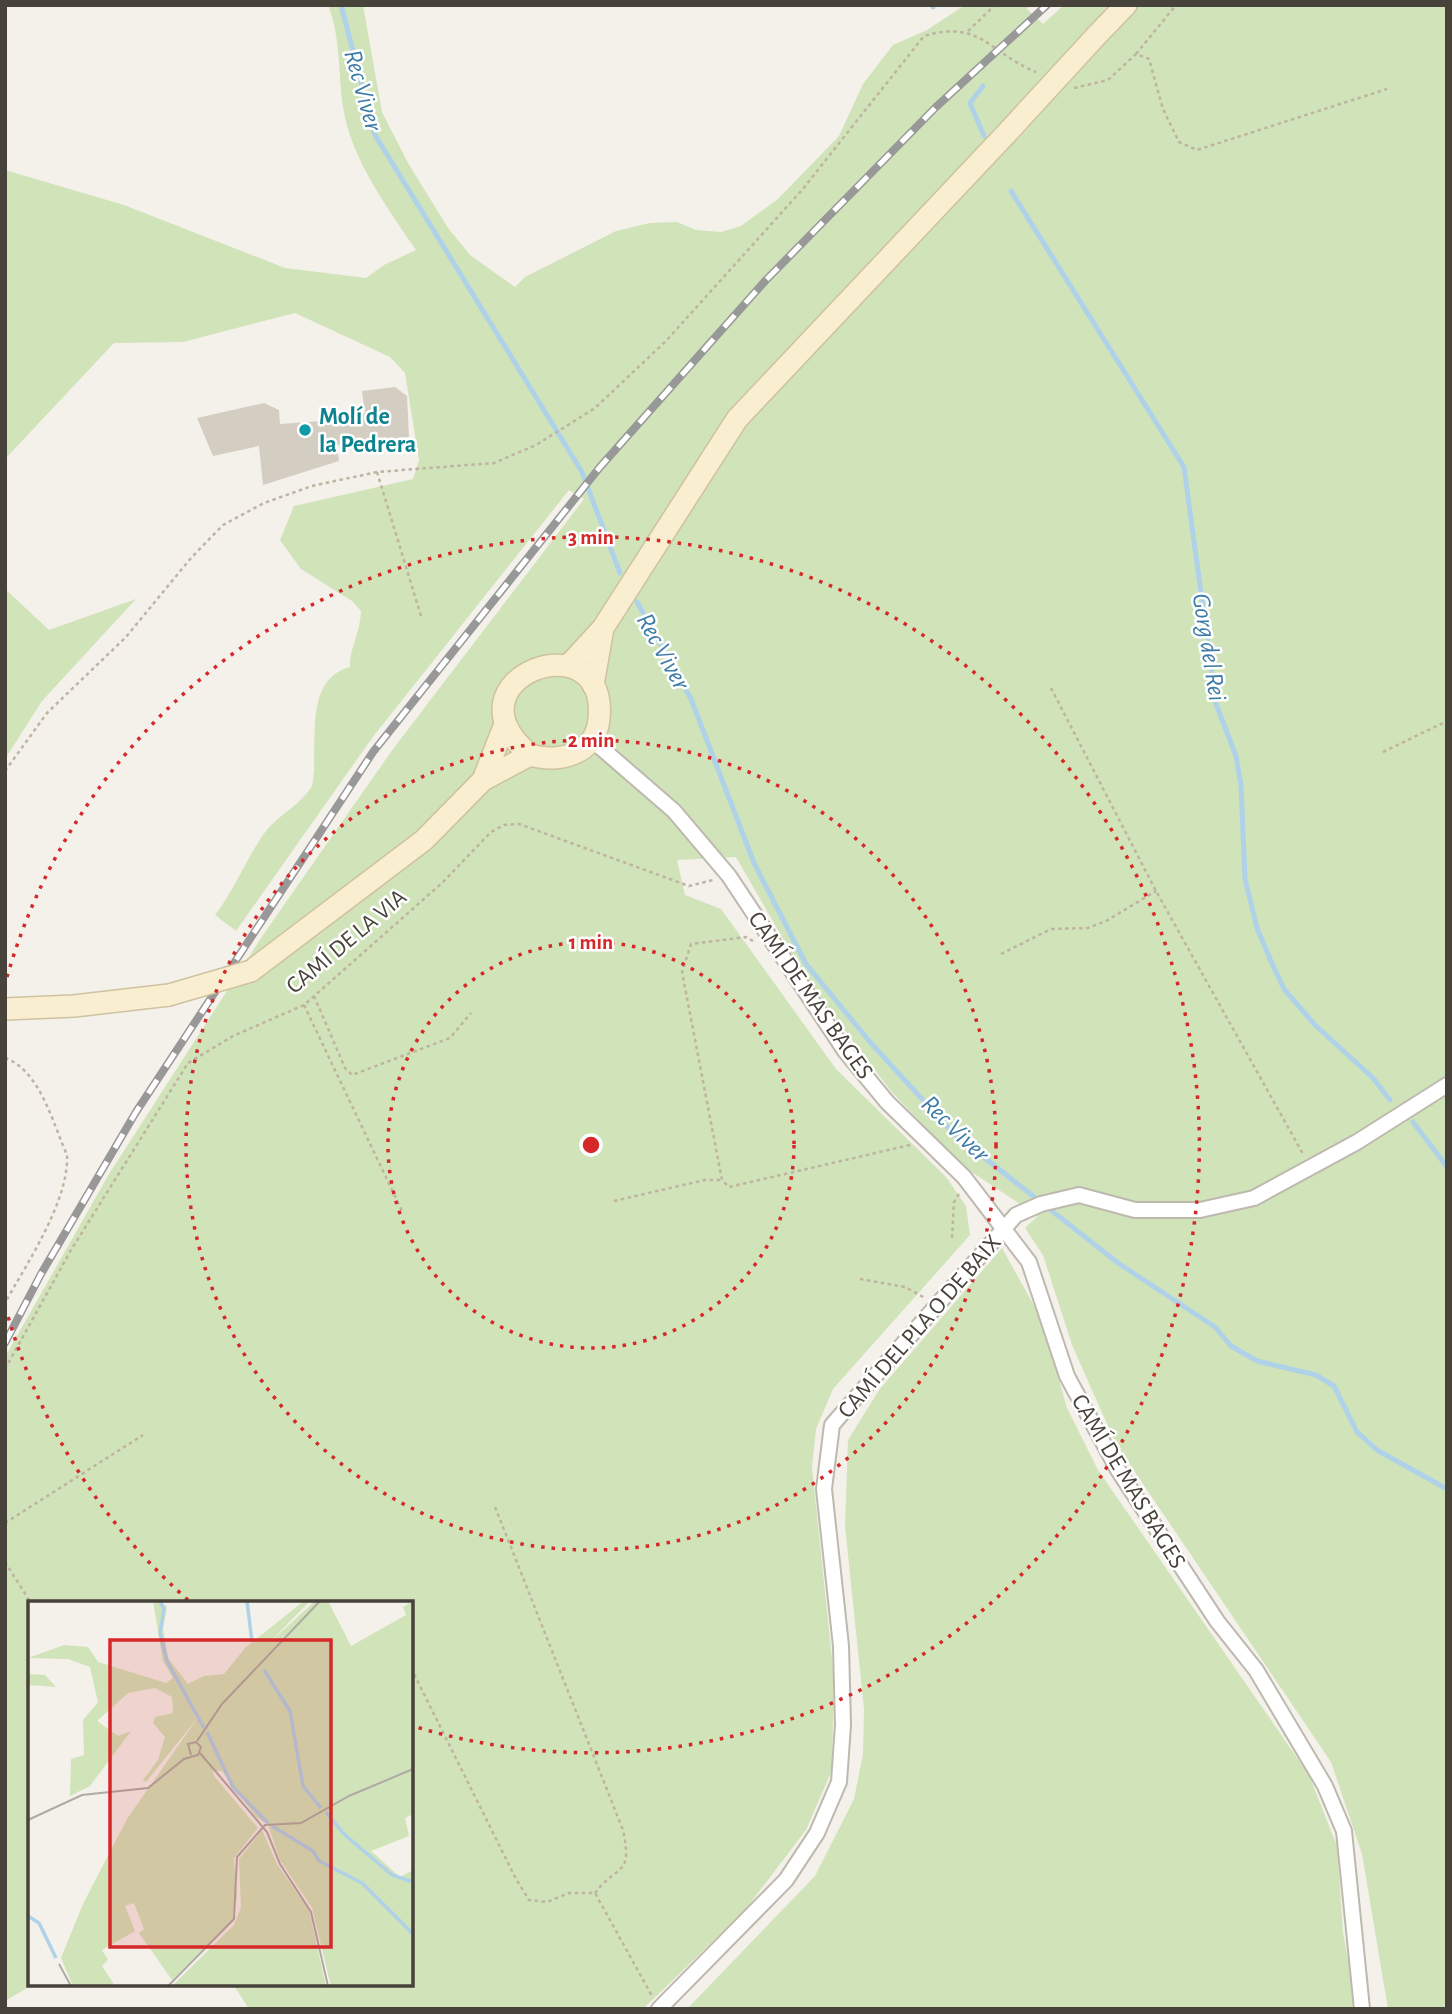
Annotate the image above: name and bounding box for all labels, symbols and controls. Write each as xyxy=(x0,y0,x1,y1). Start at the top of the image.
water label: Rec Viver xyxy=(339,47,387,135)
place label: Molí de la Pedrera xyxy=(319,405,416,457)
marker: Molí de la Pedrera xyxy=(297,422,313,438)
text: 3 min xyxy=(568,527,614,548)
water label: Gorg del Rei xyxy=(1188,591,1230,703)
water label: Rec Viver xyxy=(632,609,695,696)
text: 2 min xyxy=(568,730,614,751)
street label: CAMÍ DE LA VIA xyxy=(281,883,411,999)
street label: CAMÍ DE MAS BAGES xyxy=(743,906,879,1084)
text: 1 min xyxy=(569,932,613,953)
water label: Rec Viver xyxy=(916,1090,995,1168)
centre of rings xyxy=(579,1133,603,1157)
street label: CAMÍ DEL PLA O DE BAIX xyxy=(832,1229,1006,1423)
street label: CAMÍ DE MAS BAGES xyxy=(1067,1389,1191,1573)
inset map xyxy=(28,1601,413,1986)

